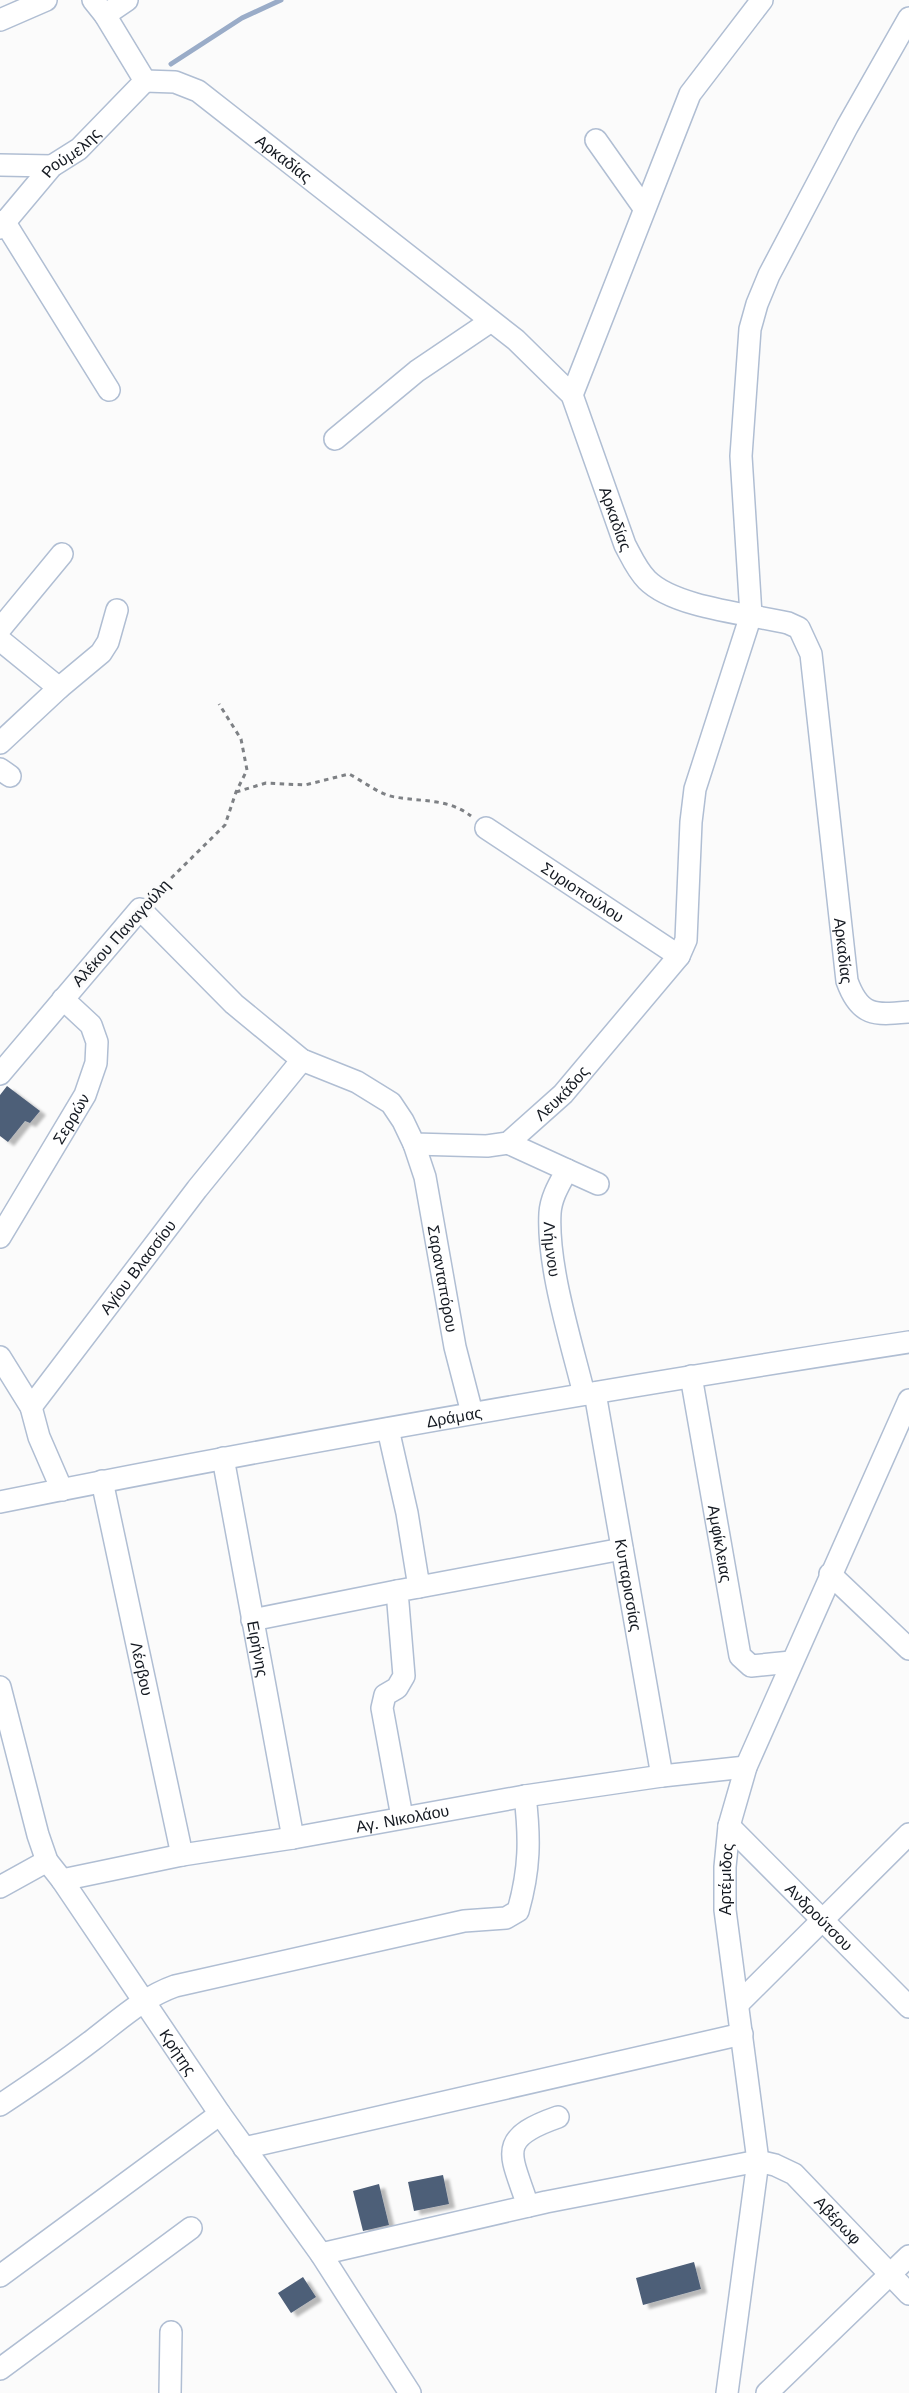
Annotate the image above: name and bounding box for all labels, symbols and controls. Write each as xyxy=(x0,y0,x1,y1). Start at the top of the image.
street label: Ρούμελης xyxy=(37,123,104,181)
street label: Αρκαδίας xyxy=(252,130,316,186)
street label: Αρκαδίας xyxy=(596,484,636,554)
street label: Συριοπούλου xyxy=(538,858,628,926)
street label: Αλέκου Παναγούλη xyxy=(68,876,174,990)
street label: Αρκαδίας xyxy=(831,917,857,985)
street label: Λευκάδος xyxy=(531,1061,592,1124)
street label: Σερρών xyxy=(48,1090,93,1147)
street label: Αγίου Βλασσίου xyxy=(96,1216,180,1318)
street label: Λήμνου xyxy=(540,1221,565,1278)
street label: Σαρανταπόρου xyxy=(424,1224,462,1334)
street label: Δράμας xyxy=(425,1402,484,1431)
street label: Αμφίκλειας xyxy=(704,1503,736,1584)
street label: Κυπαρισσίας xyxy=(611,1537,646,1633)
street label: Ειρήνης xyxy=(244,1619,273,1679)
street label: Λέσβου xyxy=(127,1640,157,1697)
street label: Αγ. Νικολάου xyxy=(354,1800,450,1836)
street label: Αρτέμιδος xyxy=(715,1842,737,1915)
street label: Ανδρούτσου xyxy=(782,1879,857,1955)
street label: Κρήτης xyxy=(156,2025,201,2079)
street label: Αβέρωφ xyxy=(811,2192,865,2248)

